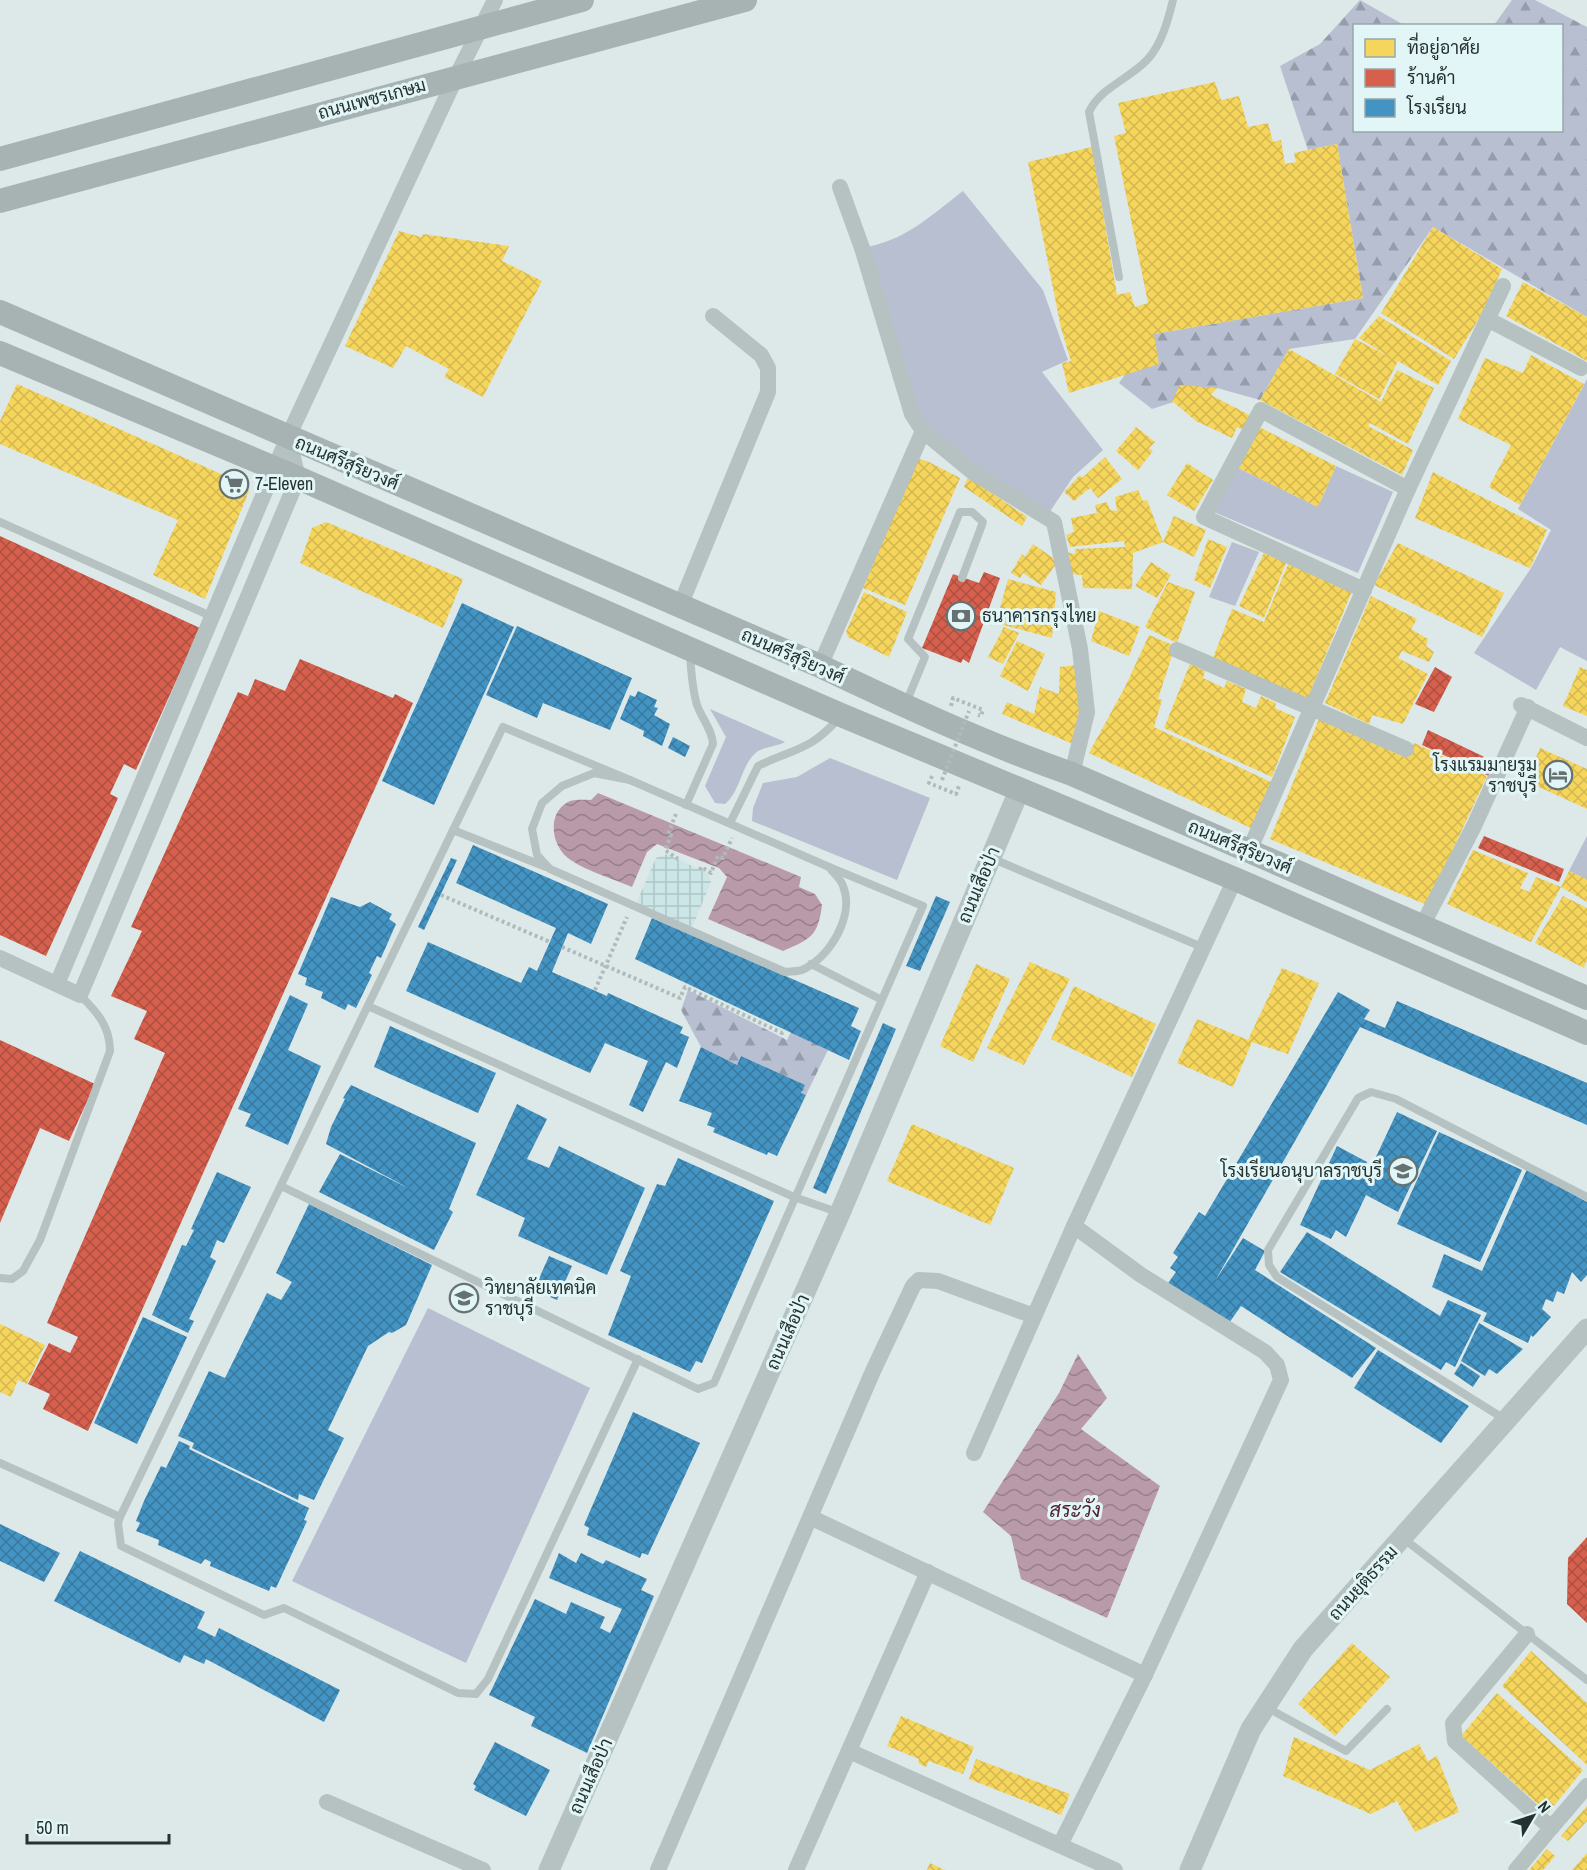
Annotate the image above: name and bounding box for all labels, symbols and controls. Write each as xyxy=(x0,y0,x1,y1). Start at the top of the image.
legend xyxy=(1353,24,1563,132)
text: ที่อยู่อาศัย xyxy=(1407,32,1480,61)
text: ร้านค้า xyxy=(1407,65,1456,90)
street label: ถนนเพชรเกษม xyxy=(315,72,429,125)
text: โรงเรียน xyxy=(1406,95,1467,120)
street label: ถนนศรีสุริยวงศ์ xyxy=(291,429,403,496)
supermarket icon: 7-Eleven xyxy=(218,468,250,500)
place label: 7-Eleven xyxy=(255,471,313,496)
bank icon: ธนาคารกรุงไทย xyxy=(945,600,977,632)
place label: ธนาคารกรุงไทย xyxy=(982,603,1097,628)
street label: ถนนศรีสุริยวงศ์ xyxy=(738,622,849,689)
place label: โรงแรมมายรูม ราชบุรี xyxy=(1432,752,1537,798)
hotel icon: โรงแรมมายรูม ราชบุรี xyxy=(1542,759,1574,791)
street label: ถนนศรีสุริยวงศ์ xyxy=(1184,813,1296,880)
street label: ถนนเสือป่า xyxy=(951,843,1006,927)
school or university icon: โรงเรียนอนุบาลราชบุรี xyxy=(1387,1155,1419,1187)
place label: โรงเรียนอนุบาลราชบุรี xyxy=(1220,1158,1382,1183)
place label: วิทยาลัยเทคนิค ราชบุรี xyxy=(484,1275,596,1321)
school or university icon: วิทยาลัยเทคนิค ราชบุรี xyxy=(448,1282,480,1314)
street label: ถนนเสือป่า xyxy=(760,1290,815,1374)
water label: สระวัง xyxy=(1049,1496,1101,1523)
street label: ถนนยุติธรรม xyxy=(1322,1540,1403,1626)
street label: ถนนเสือป่า xyxy=(563,1734,618,1818)
north arrow xyxy=(1503,1786,1563,1846)
text: N xyxy=(1533,1796,1556,1817)
scale bar xyxy=(27,1807,170,1845)
text: 50 m xyxy=(36,1815,69,1840)

